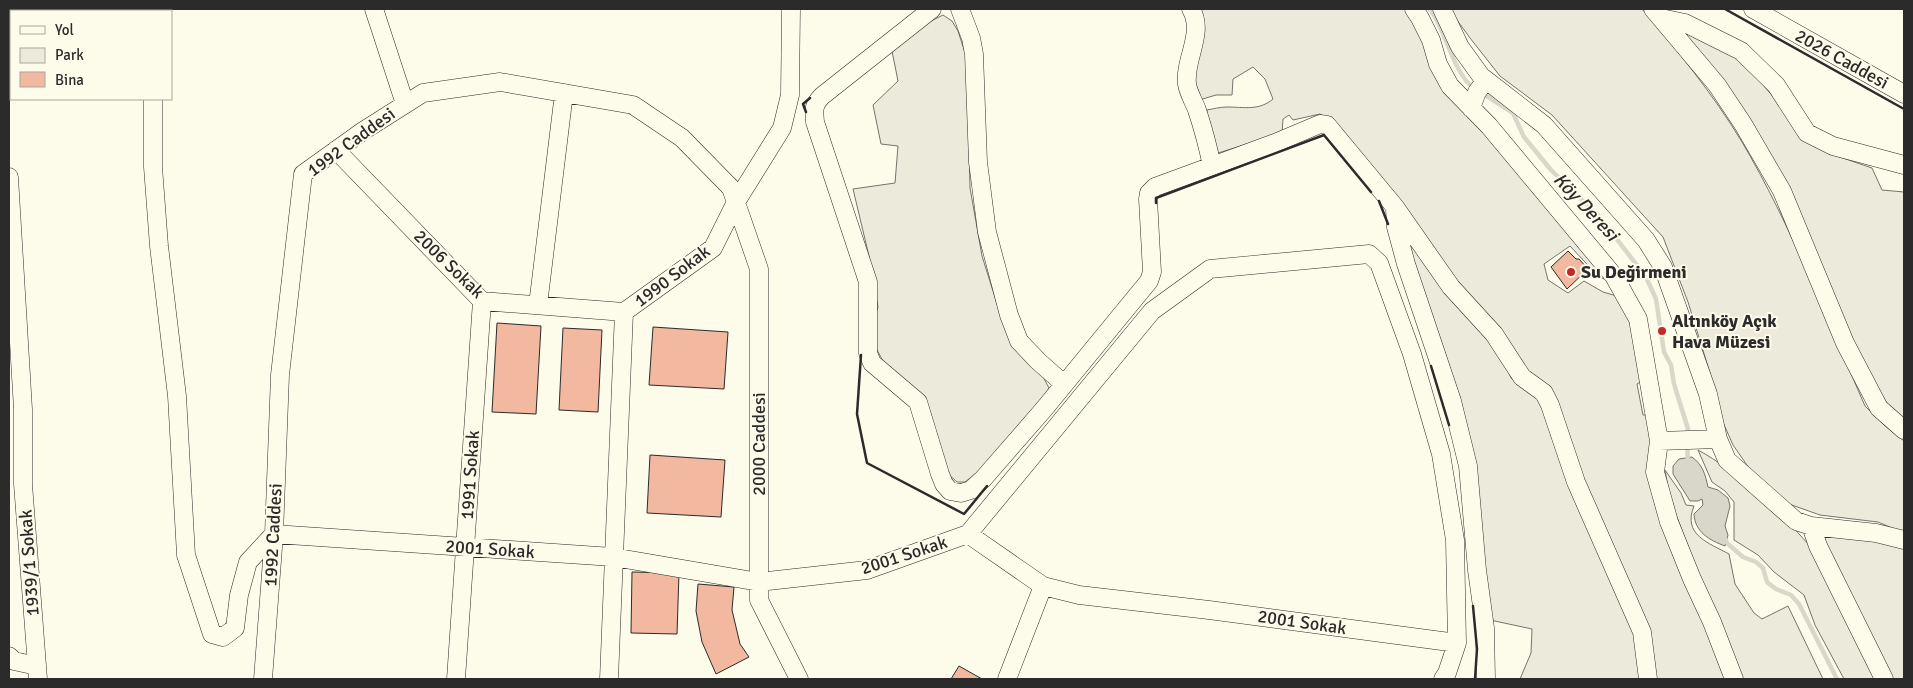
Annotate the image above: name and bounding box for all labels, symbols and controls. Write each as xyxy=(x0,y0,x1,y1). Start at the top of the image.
legend xyxy=(10,10,172,100)
text: Yol xyxy=(55,21,74,39)
street label: 2026 Caddesi xyxy=(1791,24,1893,94)
text: Park xyxy=(55,46,84,64)
text: Bina xyxy=(55,71,84,89)
street label: 1992 Caddesi xyxy=(303,103,399,181)
water label: Köy Deresi xyxy=(1548,168,1625,248)
street label: 2006 Sokak xyxy=(409,225,489,303)
street label: 1990 Sokak xyxy=(630,240,714,312)
place label: Su Değirmeni xyxy=(1581,261,1687,283)
marker: Su Değirmeni xyxy=(1565,266,1577,278)
place label: Altınköy Açık Hava Müzesi xyxy=(1672,310,1777,353)
marker: Altınköy Açık Hava Müzesi xyxy=(1656,325,1668,337)
street label: 2000 Caddesi xyxy=(748,392,770,496)
street label: 1991 Sokak xyxy=(456,430,484,520)
street label: 1992 Caddesi xyxy=(259,483,287,587)
street label: 1939/1 Sokak xyxy=(14,509,44,617)
street label: 2001 Sokak xyxy=(858,531,950,579)
street label: 2001 Sokak xyxy=(445,535,535,563)
street label: 2001 Sokak xyxy=(1256,605,1348,639)

